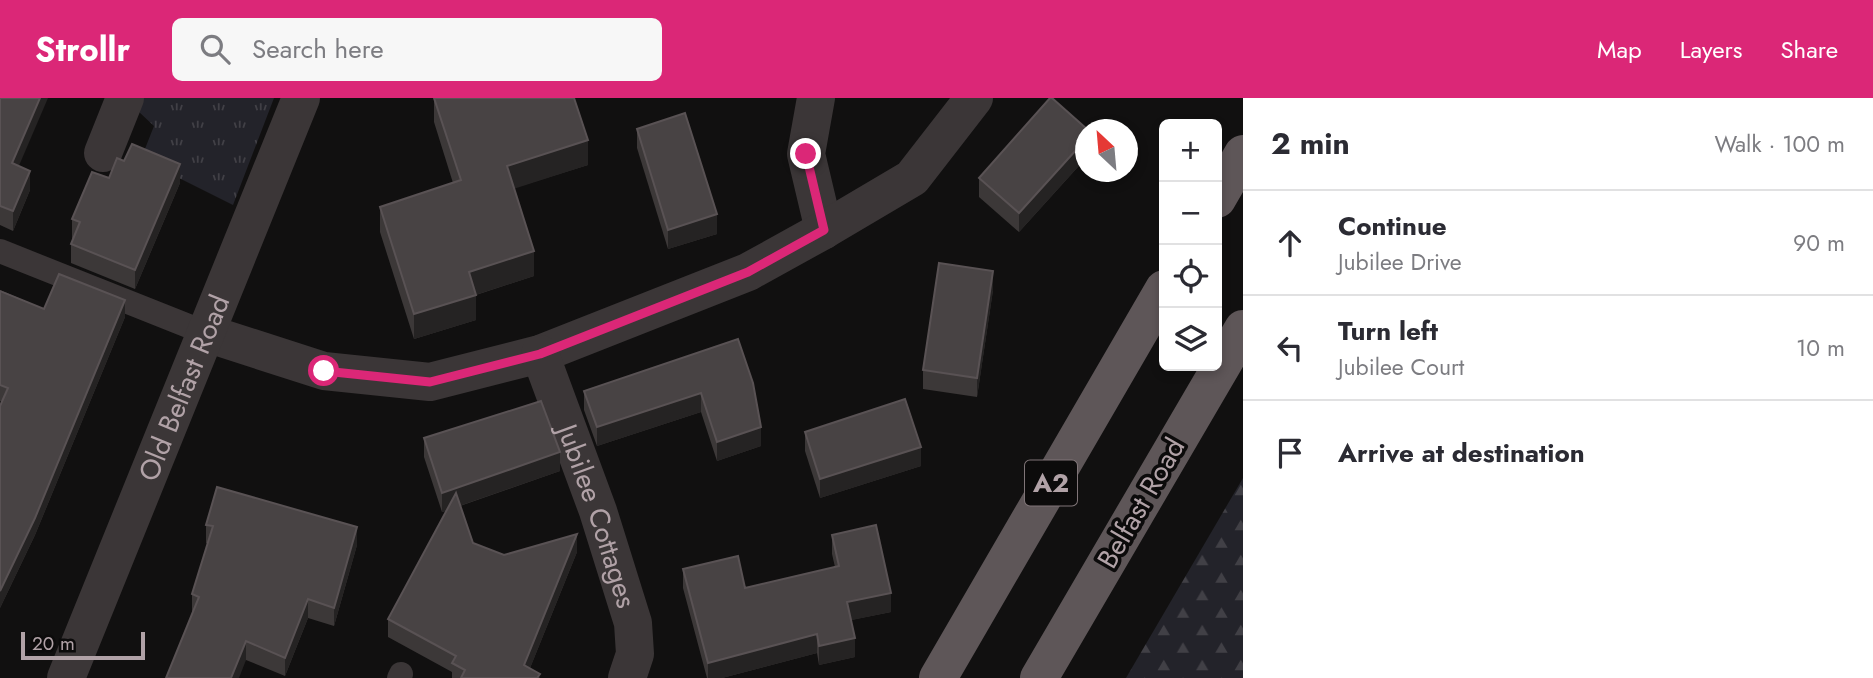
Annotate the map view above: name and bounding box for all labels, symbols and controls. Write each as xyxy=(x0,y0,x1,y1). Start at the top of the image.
search box xyxy=(172,18,662,81)
text: Strollr xyxy=(35,26,130,73)
icon: search xyxy=(196,30,234,68)
text: Search here xyxy=(252,30,384,68)
text: Map xyxy=(1597,32,1642,67)
text: Layers xyxy=(1680,32,1742,67)
text: Share xyxy=(1780,32,1838,67)
north arrow xyxy=(1075,119,1138,182)
map controls xyxy=(1159,119,1222,371)
button: + xyxy=(1159,119,1222,182)
text: 2 min xyxy=(1271,122,1350,165)
text: Walk · 100 m xyxy=(1715,127,1845,161)
route end xyxy=(790,138,821,169)
button: − xyxy=(1159,182,1222,245)
text: Continue xyxy=(1338,207,1447,245)
icon: ahead xyxy=(1271,224,1309,262)
text: 90 m xyxy=(1793,226,1845,260)
button: locate xyxy=(1159,245,1222,308)
text: Jubilee Drive xyxy=(1338,245,1462,279)
street label: Old Belfast Road xyxy=(127,289,240,487)
button: layers xyxy=(1159,308,1222,371)
text: Turn left xyxy=(1338,312,1438,350)
icon: left xyxy=(1271,329,1309,367)
text: 10 m xyxy=(1796,331,1845,365)
text: Jubilee Court xyxy=(1338,350,1464,384)
route start xyxy=(308,355,339,386)
street label: Jubilee Cottages xyxy=(546,415,648,613)
street label: Belfast Road xyxy=(1087,430,1195,576)
icon: arrive xyxy=(1271,434,1309,472)
text: Arrive at destination xyxy=(1338,434,1585,472)
road number: A2 xyxy=(1025,460,1077,506)
scale bar xyxy=(21,629,145,661)
text: 20 m xyxy=(32,630,75,657)

